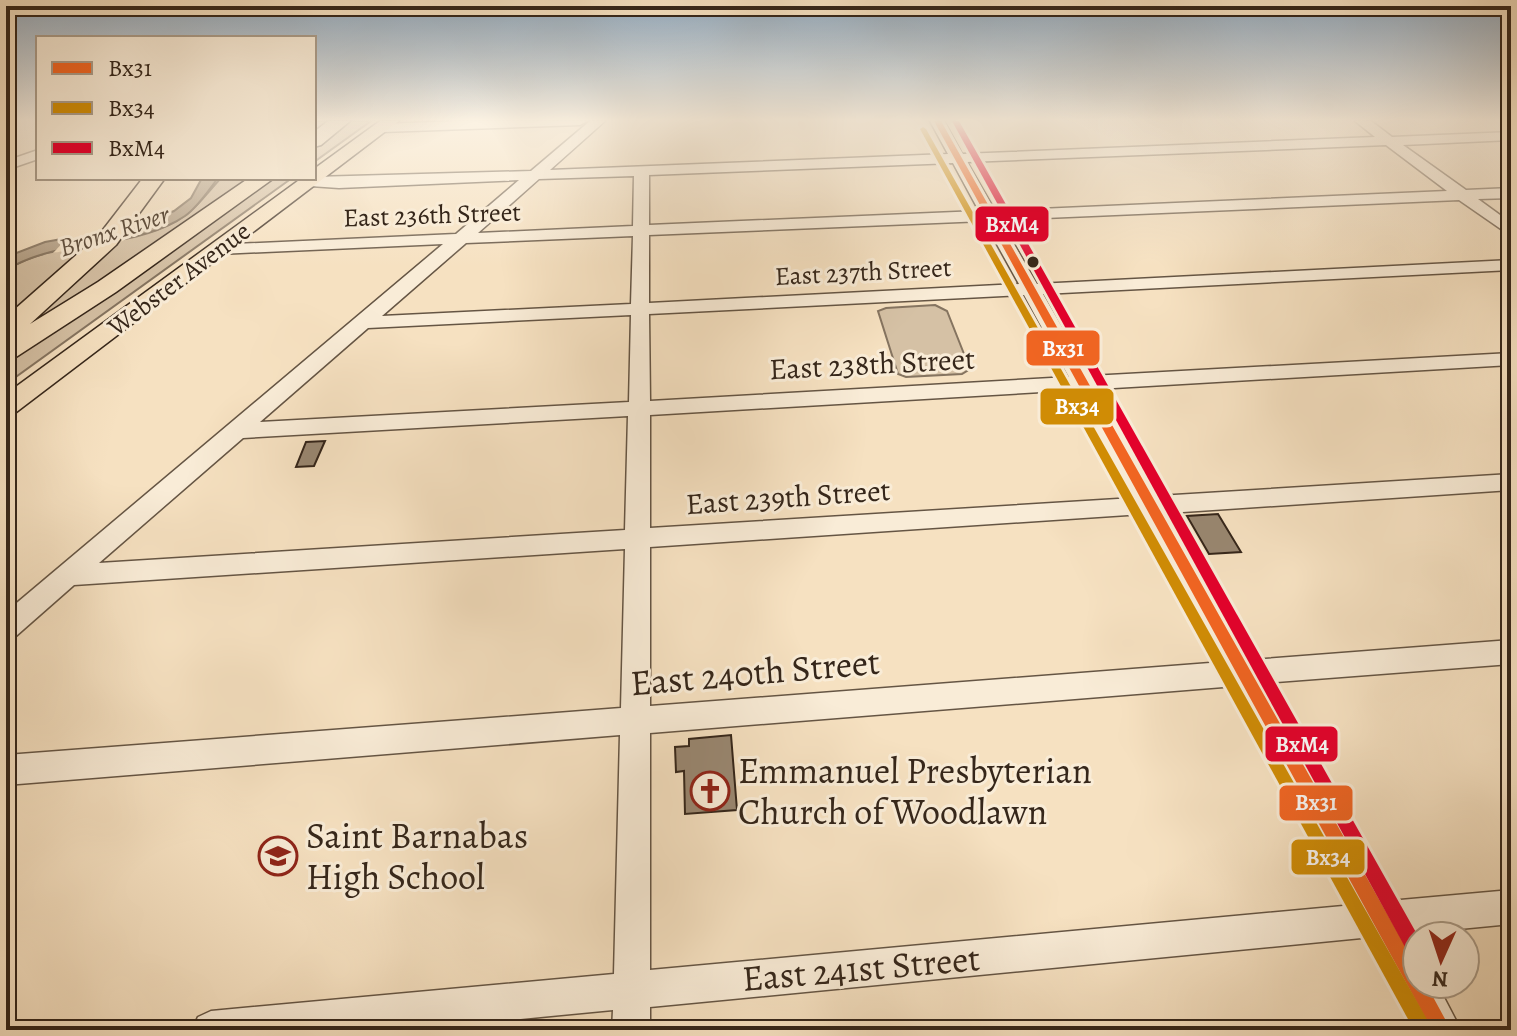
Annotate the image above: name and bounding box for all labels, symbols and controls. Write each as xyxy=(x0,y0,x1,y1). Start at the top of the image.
legend xyxy=(36,36,316,180)
text: Bx31 xyxy=(108,52,152,84)
text: Bx34 xyxy=(108,92,155,124)
text: BxM4 xyxy=(108,132,165,164)
street label: East 236th Street xyxy=(343,194,522,236)
water label: Bronx River xyxy=(54,196,175,265)
line badge: BxM4 xyxy=(974,205,1050,243)
text: BxM4 xyxy=(985,210,1039,240)
street label: Webster Avenue xyxy=(100,214,258,345)
street label: East 237th Street xyxy=(774,250,953,294)
unlabelled marker xyxy=(1025,254,1041,270)
line badge: Bx31 xyxy=(1025,329,1101,367)
text: Bx31 xyxy=(1042,334,1084,364)
street label: East 238th Street xyxy=(768,339,976,389)
line badge: Bx34 xyxy=(1039,387,1115,426)
text: Bx34 xyxy=(1055,392,1099,422)
street label: East 239th Street xyxy=(684,470,892,524)
street label: East 240th Street xyxy=(628,637,882,707)
line badge: BxM4 xyxy=(1264,725,1339,763)
text: BxM4 xyxy=(1275,730,1329,760)
place label: Emmanuel Presbyterian Church of Woodlawn xyxy=(738,746,1092,836)
church icon: Emmanuel Presbyterian Church of Woodlawn xyxy=(689,770,731,812)
line badge: Bx31 xyxy=(1278,784,1354,822)
text: Bx31 xyxy=(1295,788,1337,818)
place label: Saint Barnabas High School xyxy=(306,811,528,901)
school or university icon: Saint Barnabas High School xyxy=(257,835,299,877)
line badge: Bx34 xyxy=(1290,838,1366,876)
text: Bx34 xyxy=(1306,843,1350,873)
north arrow xyxy=(1401,920,1481,1000)
street label: East 241st Street xyxy=(740,933,982,1003)
text: N xyxy=(1431,964,1449,994)

